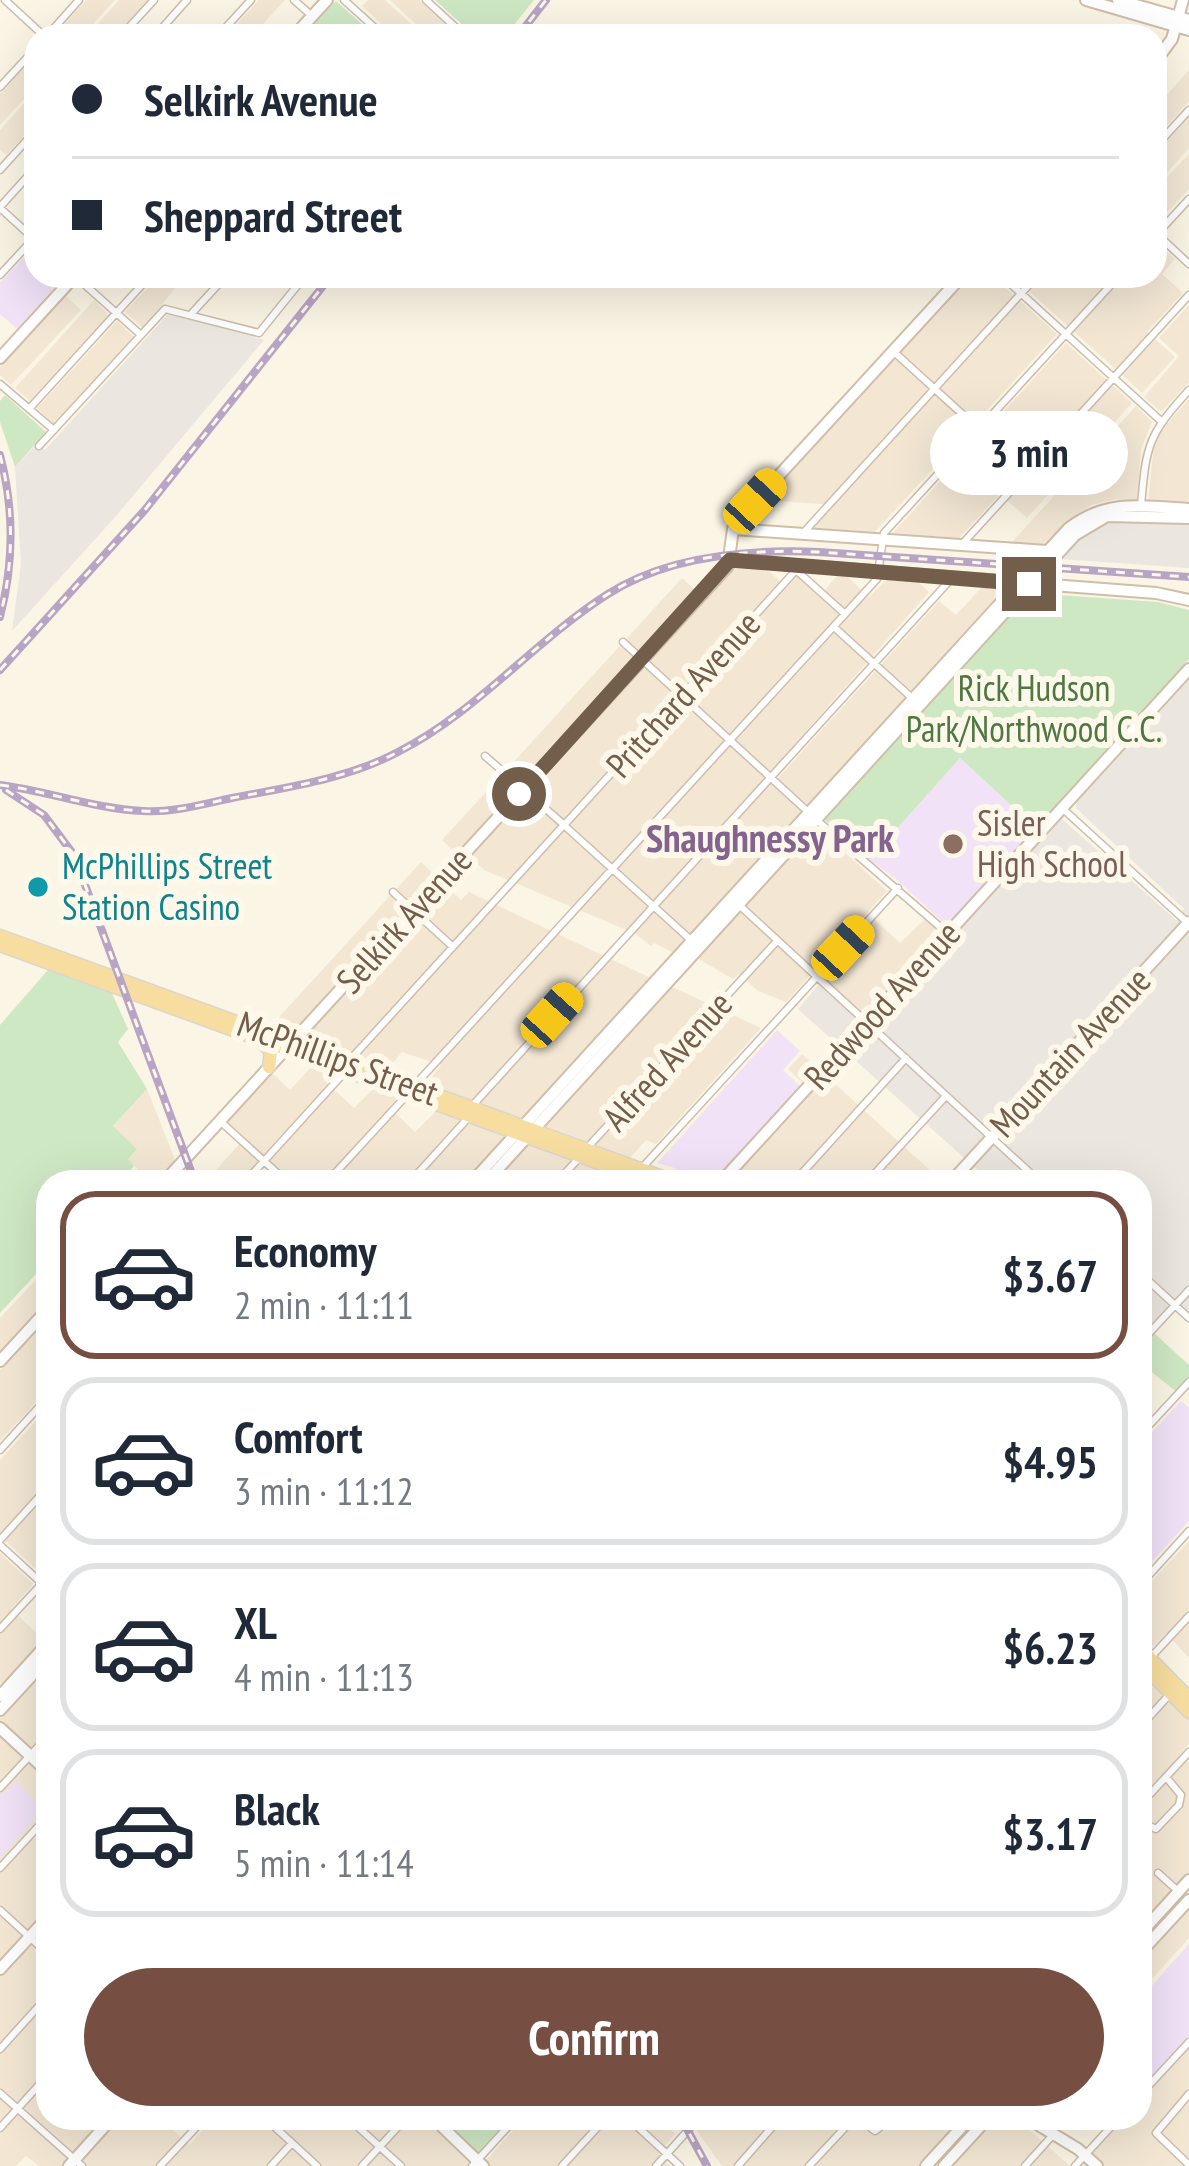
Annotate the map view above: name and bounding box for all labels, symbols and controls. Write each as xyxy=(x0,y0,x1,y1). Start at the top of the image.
text: Selkirk Avenue xyxy=(144,70,378,128)
text: Sheppard Street xyxy=(144,186,402,244)
callout: 3 min xyxy=(930,410,1128,494)
text: 3 min xyxy=(990,427,1068,478)
car xyxy=(717,462,793,540)
route end xyxy=(1002,557,1056,611)
street label: Pritchard Avenue xyxy=(595,600,770,787)
park label: Rick Hudson Park/Northwood C.C. xyxy=(906,664,1162,752)
route start xyxy=(492,767,546,821)
place label: Sisler High School xyxy=(977,799,1127,887)
district label: Shaughnessy Park xyxy=(646,812,895,863)
marker: Sisler High School xyxy=(940,831,966,857)
street label: Selkirk Avenue xyxy=(326,837,482,1003)
place label: McPhillips Street Station Casino xyxy=(62,842,272,930)
marker: McPhillips Street Station Casino xyxy=(25,874,51,900)
car xyxy=(805,909,881,987)
street label: Redwood Avenue xyxy=(793,910,970,1099)
street label: Mountain Avenue xyxy=(979,957,1160,1147)
car xyxy=(515,976,589,1054)
street label: Alfred Avenue xyxy=(591,981,742,1141)
street label: McPhillips Street xyxy=(231,999,445,1116)
icon: car xyxy=(90,1221,198,1329)
text: Economy xyxy=(234,1221,377,1279)
text: $3.67 xyxy=(1002,1246,1098,1304)
text: 2 min · 11:11 xyxy=(234,1279,414,1330)
icon: car xyxy=(90,1407,198,1515)
text: Comfort xyxy=(234,1407,363,1465)
text: $4.95 xyxy=(1002,1432,1098,1490)
text: 3 min · 11:12 xyxy=(234,1465,414,1516)
icon: car xyxy=(90,1593,198,1701)
text: XL xyxy=(234,1593,277,1651)
text: $6.23 xyxy=(1002,1618,1098,1676)
text: 4 min · 11:13 xyxy=(234,1651,414,1702)
icon: car xyxy=(90,1779,198,1887)
text: Black xyxy=(234,1779,320,1837)
text: $3.17 xyxy=(1002,1804,1098,1862)
text: 5 min · 11:14 xyxy=(234,1837,414,1888)
button: Confirm xyxy=(84,1968,1104,2106)

